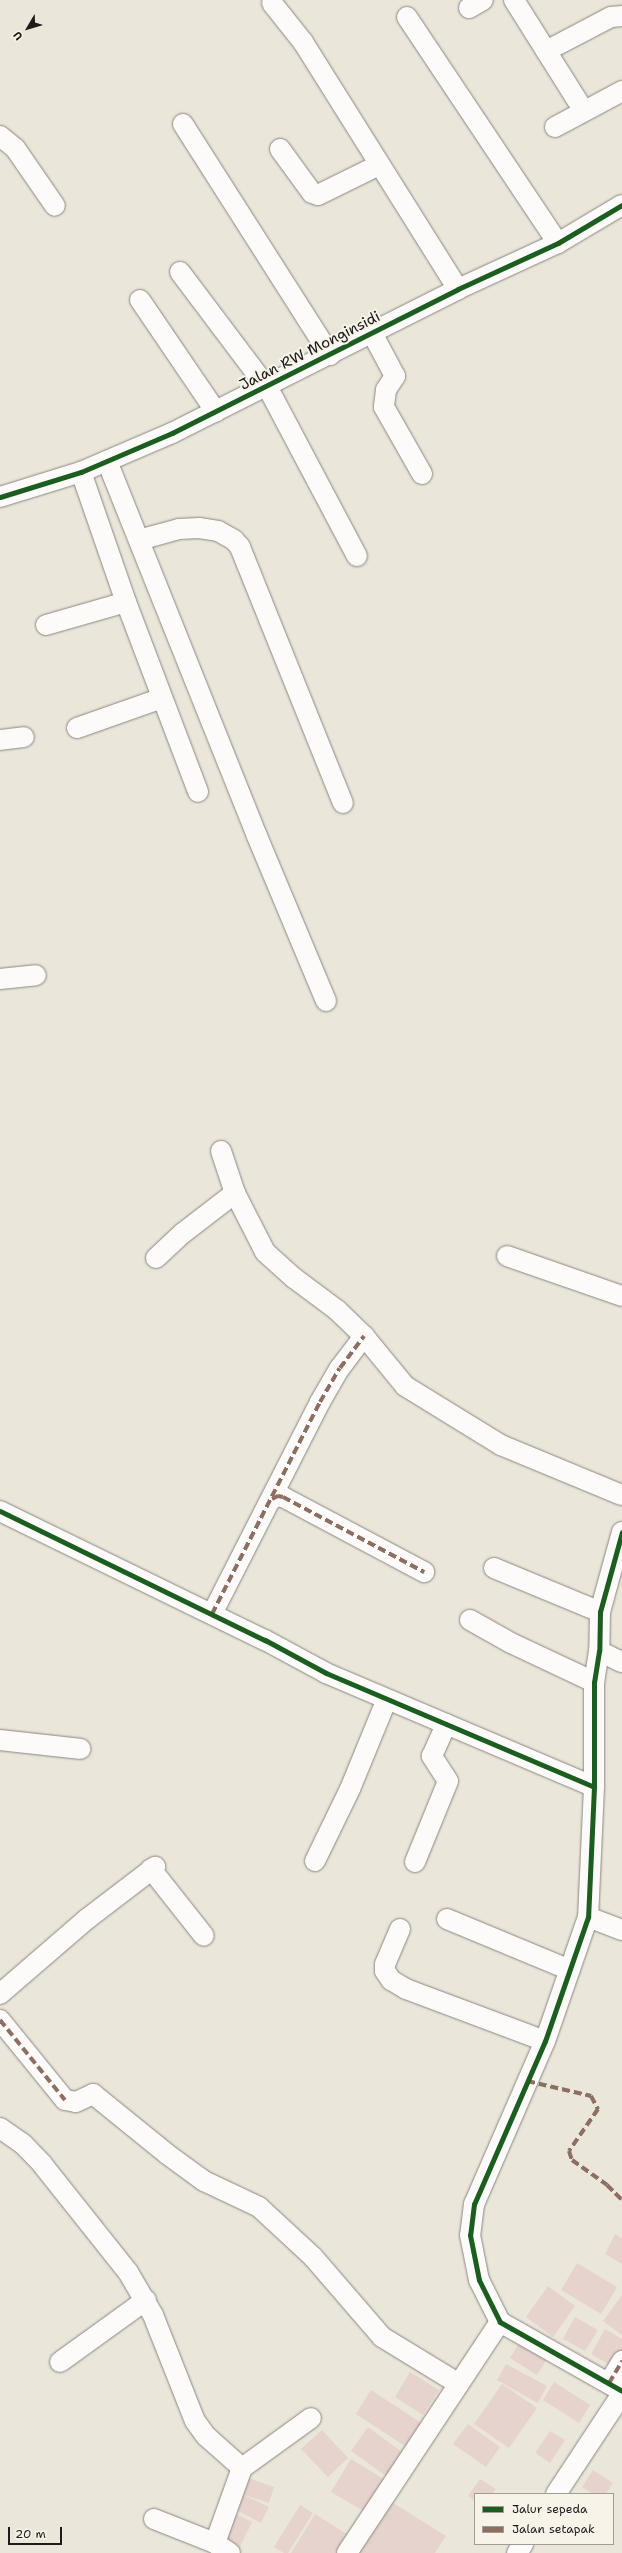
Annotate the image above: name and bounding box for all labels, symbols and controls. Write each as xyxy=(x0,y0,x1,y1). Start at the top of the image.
north arrow xyxy=(8,8,48,48)
text: U xyxy=(10,28,26,43)
street label: Jalan RW Monginsidi xyxy=(237,308,383,394)
legend xyxy=(474,2493,614,2545)
text: Jalur sepeda xyxy=(512,2501,588,2517)
scale bar xyxy=(10,2519,64,2545)
text: Jalan setapak xyxy=(512,2521,595,2537)
text: 20 m xyxy=(15,2526,46,2542)

